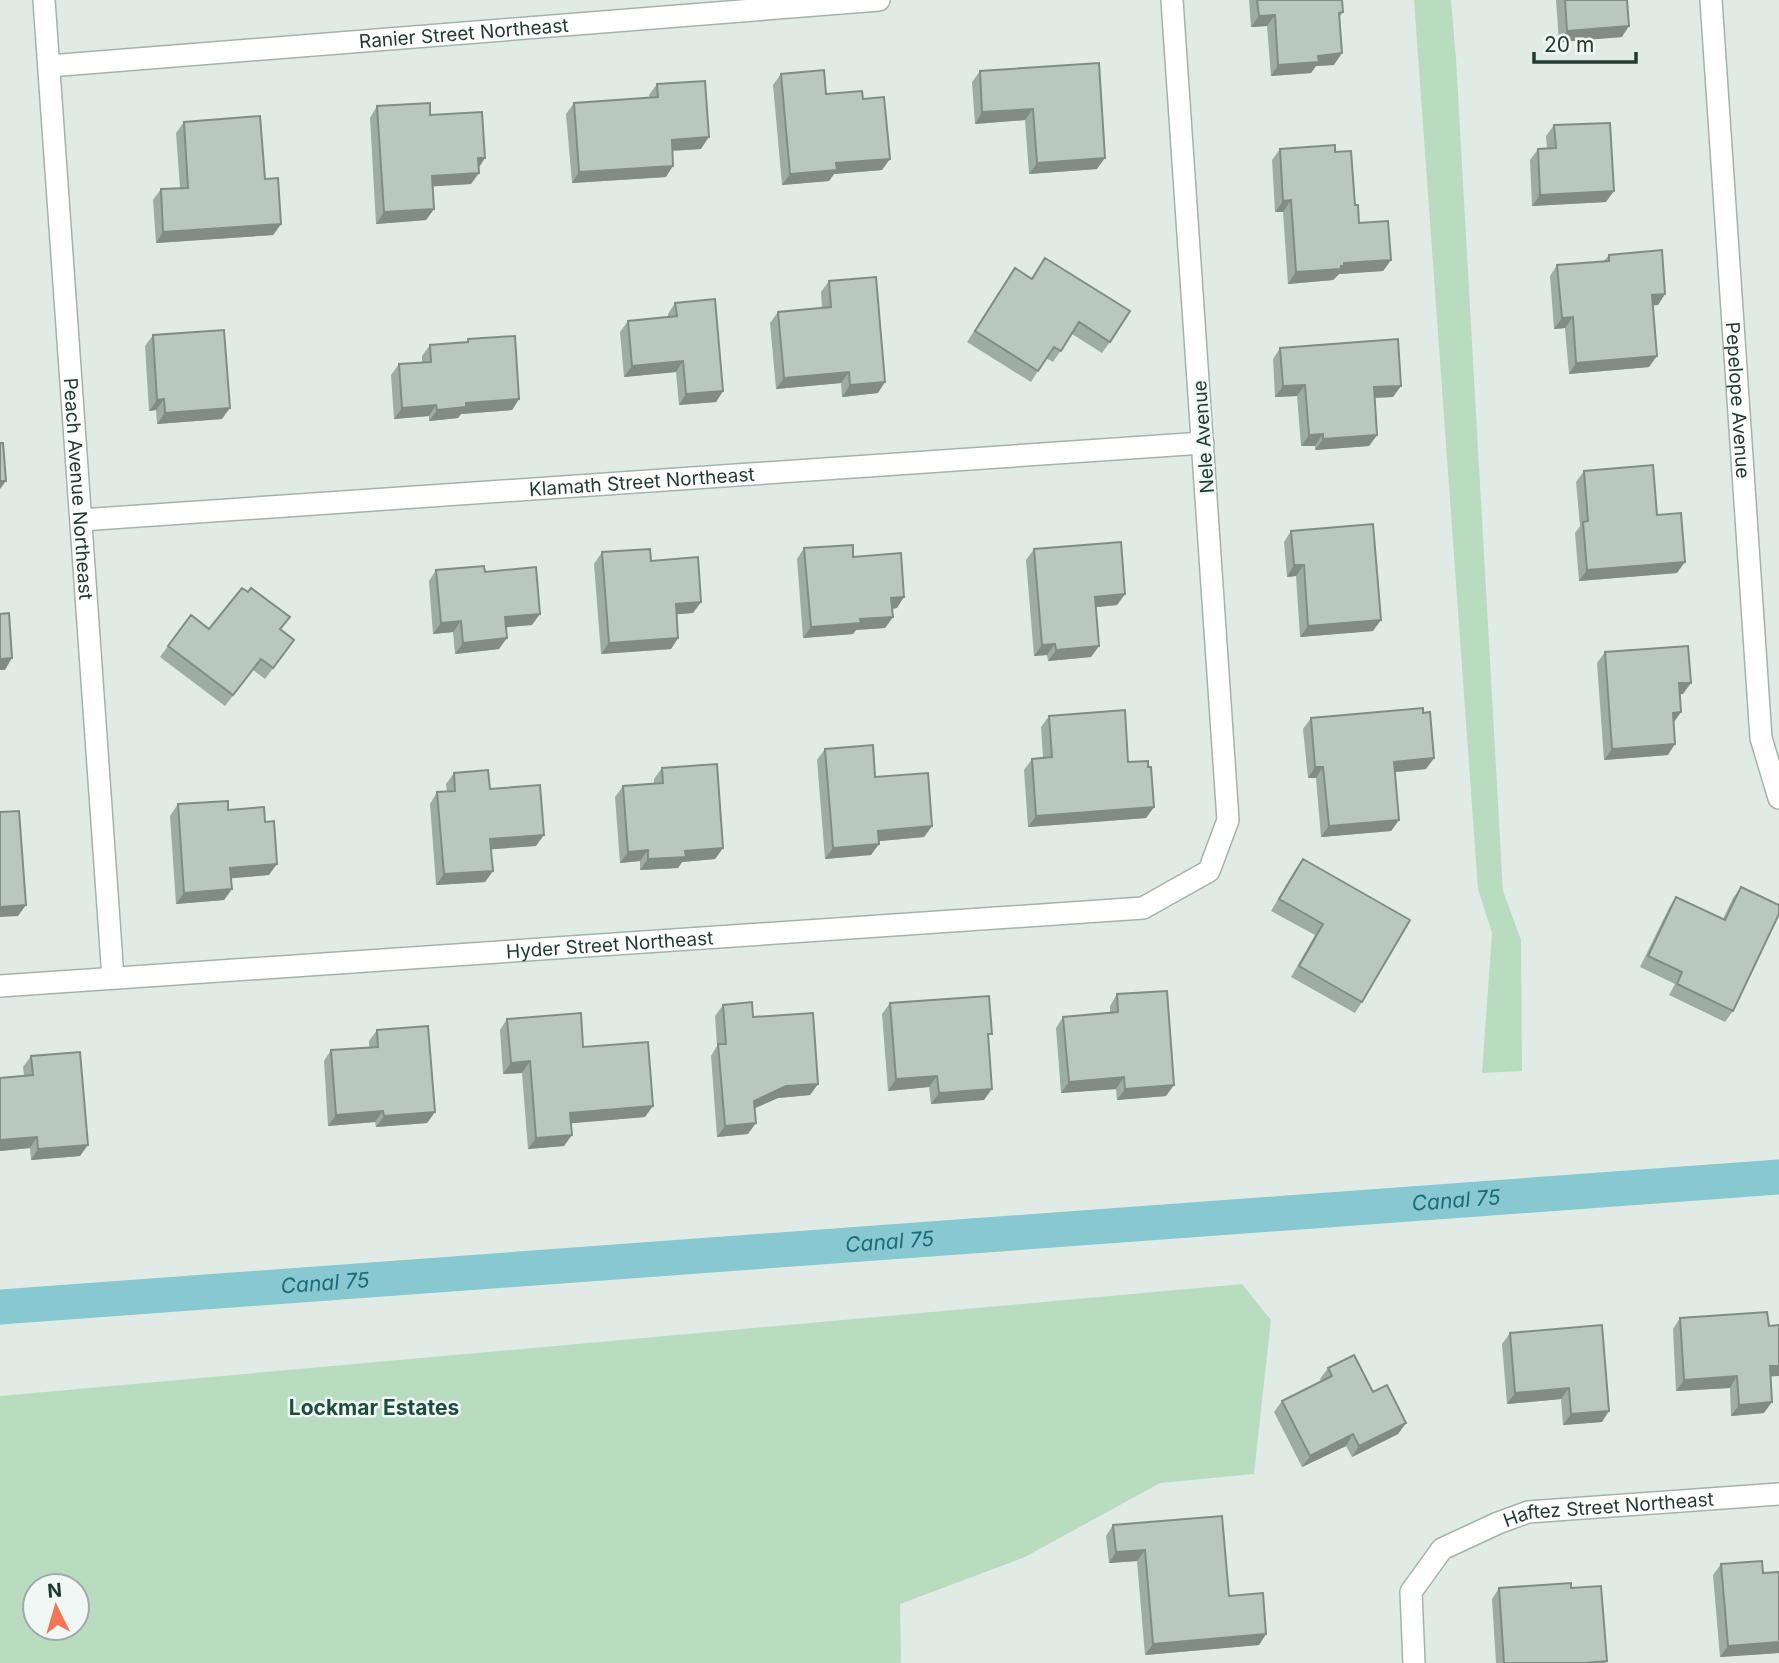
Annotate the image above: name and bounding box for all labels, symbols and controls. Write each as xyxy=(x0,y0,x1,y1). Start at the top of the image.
street label: Ranier Street Northeast xyxy=(358,14,569,53)
scale bar xyxy=(1534,21,1636,65)
text: 20 m xyxy=(1544,32,1594,57)
street label: Pepelope Avenue xyxy=(1721,321,1754,479)
street label: Peach Avenue Northeast xyxy=(59,377,97,601)
street label: Nele Avenue xyxy=(1188,380,1219,494)
street label: Klamath Street Northeast xyxy=(528,463,755,501)
street label: Hyder Street Northeast xyxy=(505,926,714,963)
water label: Canal 75 xyxy=(1411,1184,1502,1216)
water label: Canal 75 xyxy=(844,1226,935,1257)
water label: Canal 75 xyxy=(280,1267,371,1298)
district label: Lockmar Estates xyxy=(289,1395,459,1420)
street label: Haftez Street Northeast xyxy=(1500,1488,1714,1532)
north arrow xyxy=(21,1572,91,1642)
text: N xyxy=(46,1578,63,1603)

